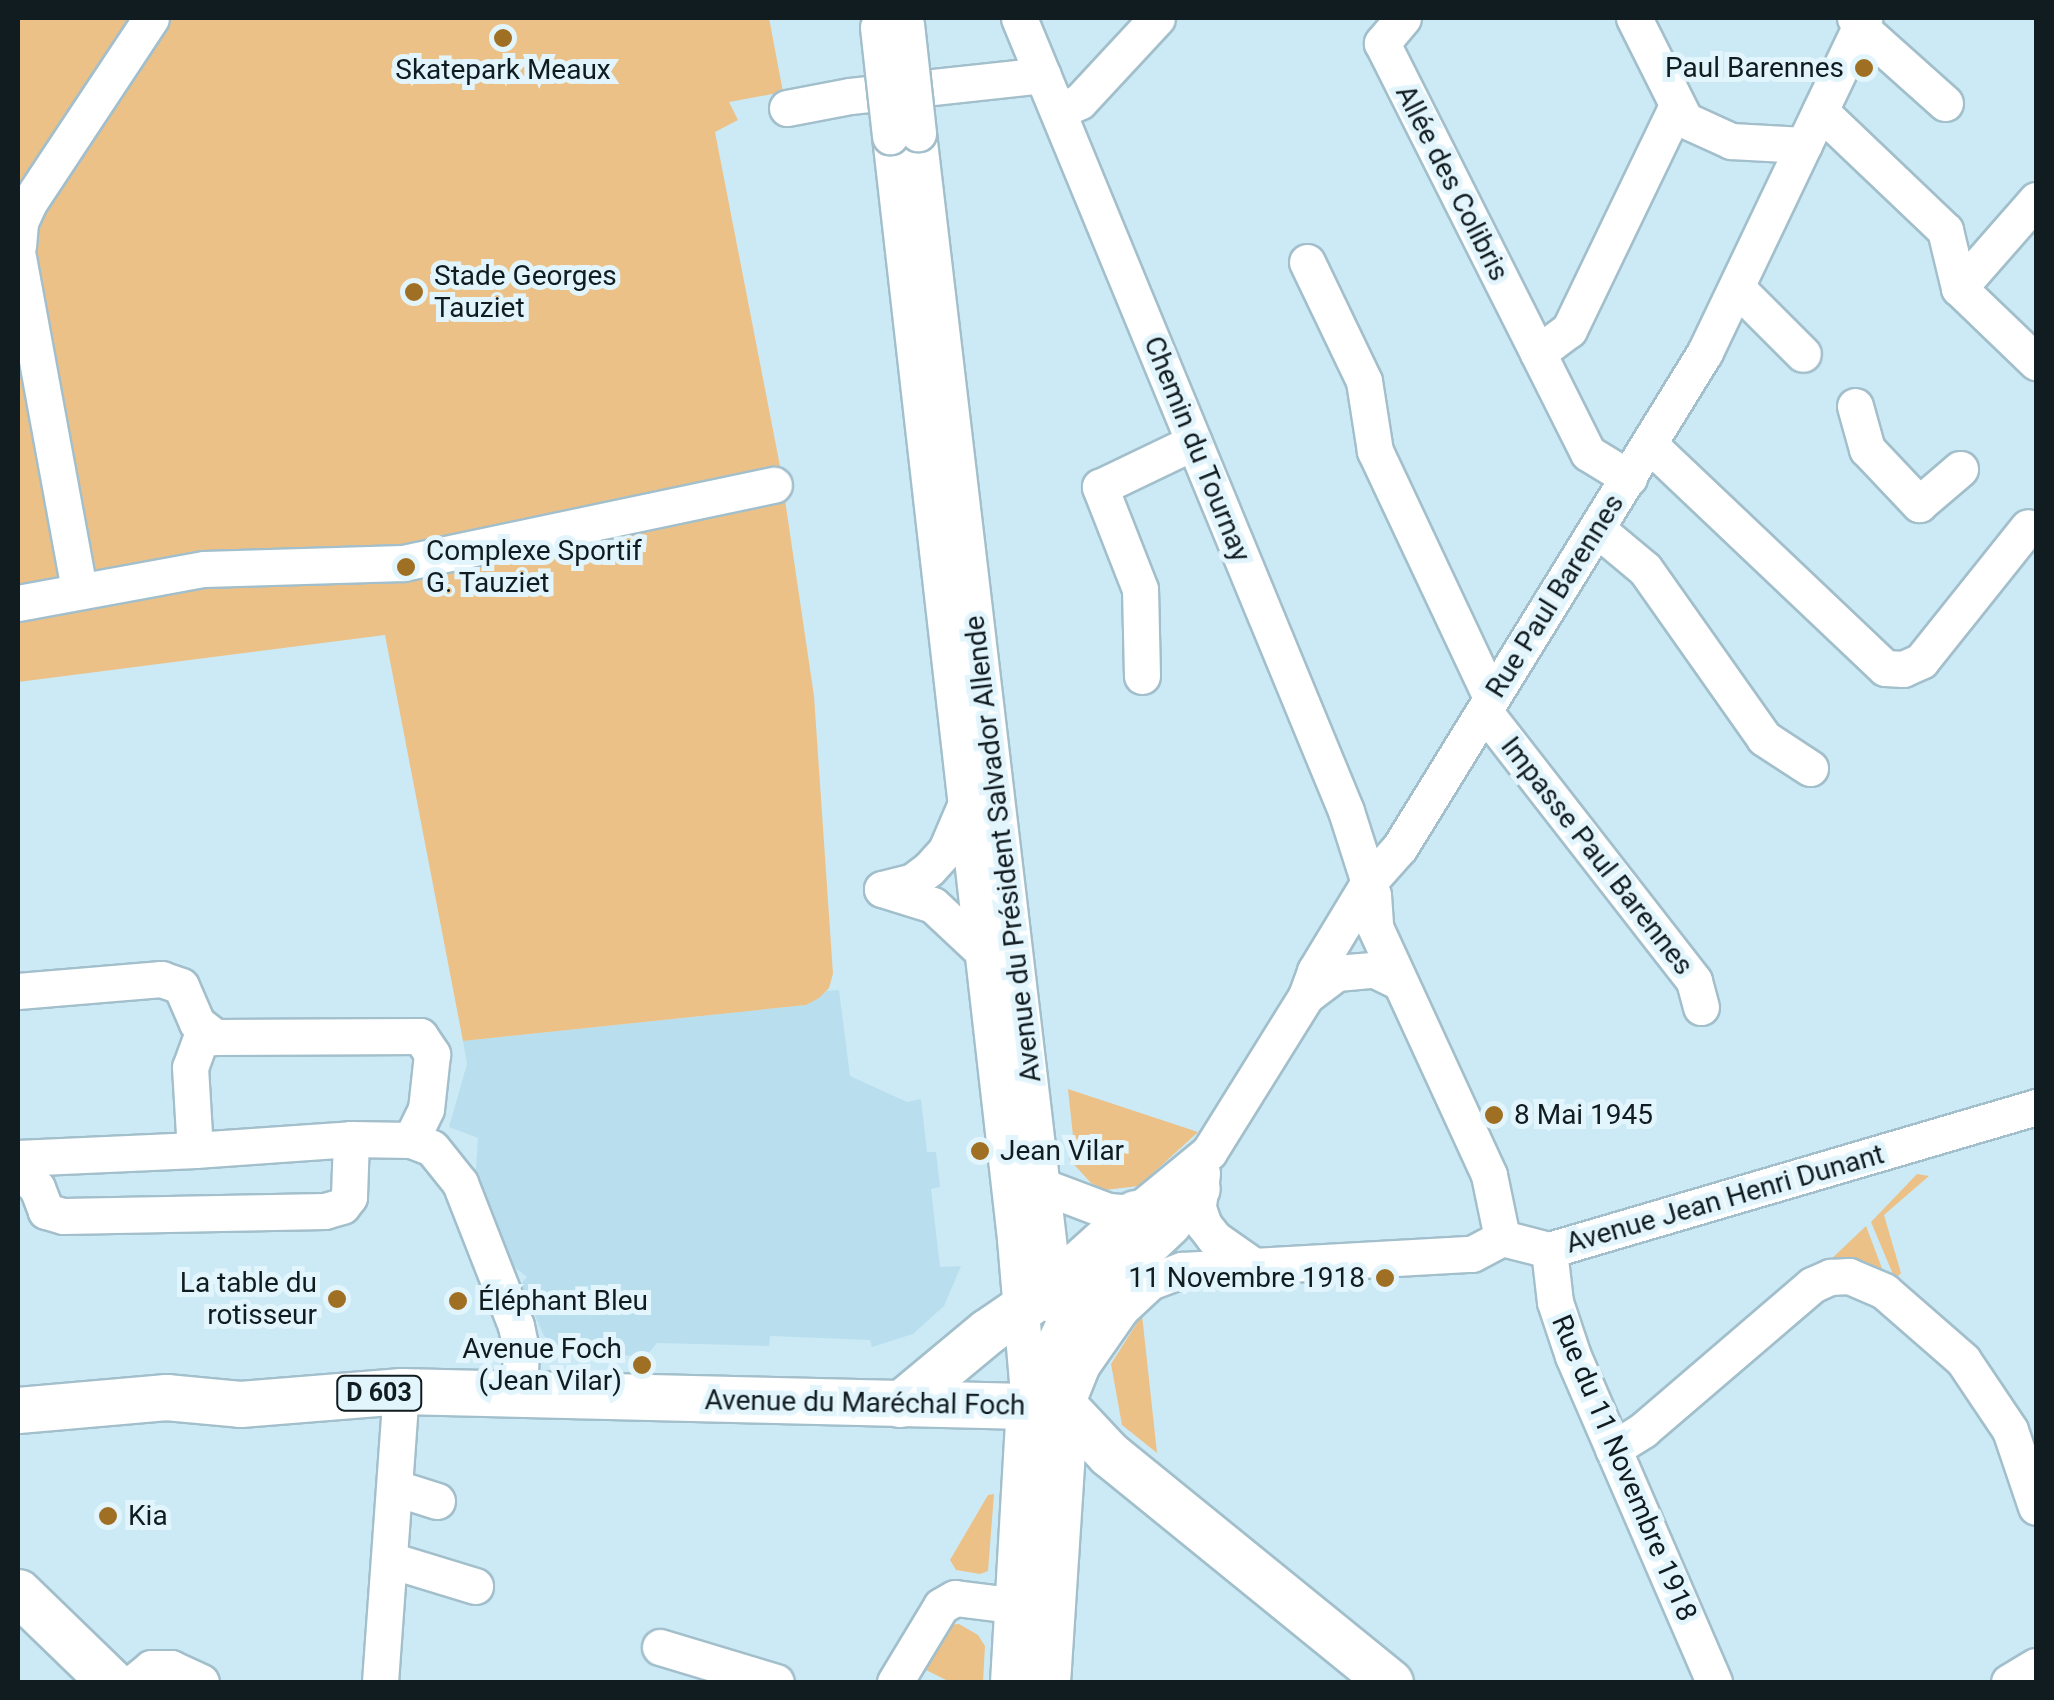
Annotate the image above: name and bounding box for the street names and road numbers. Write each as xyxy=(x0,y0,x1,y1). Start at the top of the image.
street label: Allée des Colibris xyxy=(1388,80,1516,286)
street label: Chemin du Tournay xyxy=(1136,331,1258,567)
street label: Rue Paul Barennes xyxy=(1479,488,1631,704)
street label: Avenue du Président Salvador Allende xyxy=(958,614,1048,1084)
street label: Impasse Paul Barennes xyxy=(1494,730,1700,982)
street label: Avenue Jean Henri Dunant xyxy=(1562,1137,1888,1261)
street label: Rue du 11 Novembre 1918 xyxy=(1544,1310,1704,1626)
road number: D 603 xyxy=(334,1373,424,1413)
street label: Avenue du Maréchal Foch xyxy=(704,1383,1026,1423)

